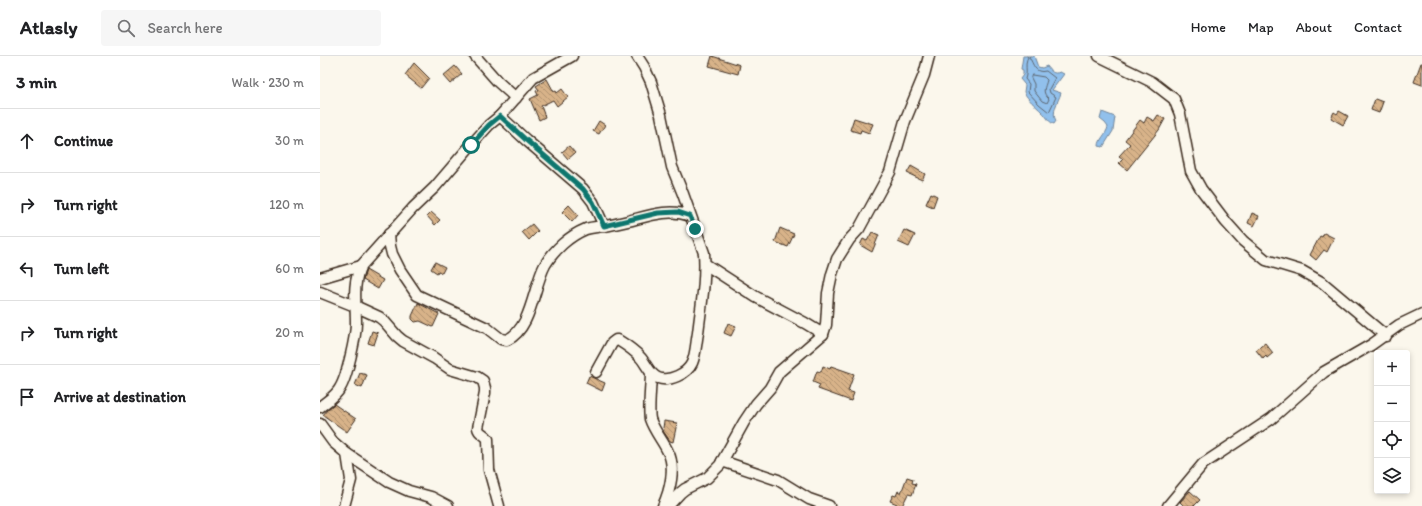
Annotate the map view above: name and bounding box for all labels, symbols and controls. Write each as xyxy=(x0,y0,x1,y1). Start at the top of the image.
search box xyxy=(101,10,381,46)
text: Atlasly xyxy=(20,16,77,39)
icon: search xyxy=(115,17,137,39)
text: Search here xyxy=(147,19,223,37)
text: Home xyxy=(1191,19,1226,36)
text: Map xyxy=(1248,19,1274,36)
text: About xyxy=(1296,19,1332,36)
text: Contact xyxy=(1354,19,1402,36)
text: 3 min xyxy=(16,72,57,92)
text: Walk · 230 m xyxy=(232,75,304,90)
icon: ahead xyxy=(16,130,38,152)
text: Continue xyxy=(54,132,113,150)
text: 30 m xyxy=(275,133,304,148)
route start xyxy=(462,136,480,154)
icon: right xyxy=(16,194,38,216)
text: Turn right xyxy=(54,196,118,214)
text: 120 m xyxy=(269,197,304,212)
route end xyxy=(686,220,704,238)
icon: left xyxy=(16,258,38,280)
text: Turn left xyxy=(54,260,109,278)
text: 60 m xyxy=(275,261,304,276)
icon: right xyxy=(16,322,38,344)
text: Turn right xyxy=(54,324,118,342)
text: 20 m xyxy=(275,325,304,340)
map controls xyxy=(1374,350,1410,494)
button: + xyxy=(1374,350,1410,386)
icon: arrive xyxy=(16,386,38,408)
button: − xyxy=(1374,386,1410,422)
text: Arrive at destination xyxy=(54,388,186,406)
button: locate xyxy=(1374,422,1410,458)
button: layers xyxy=(1374,458,1410,494)

